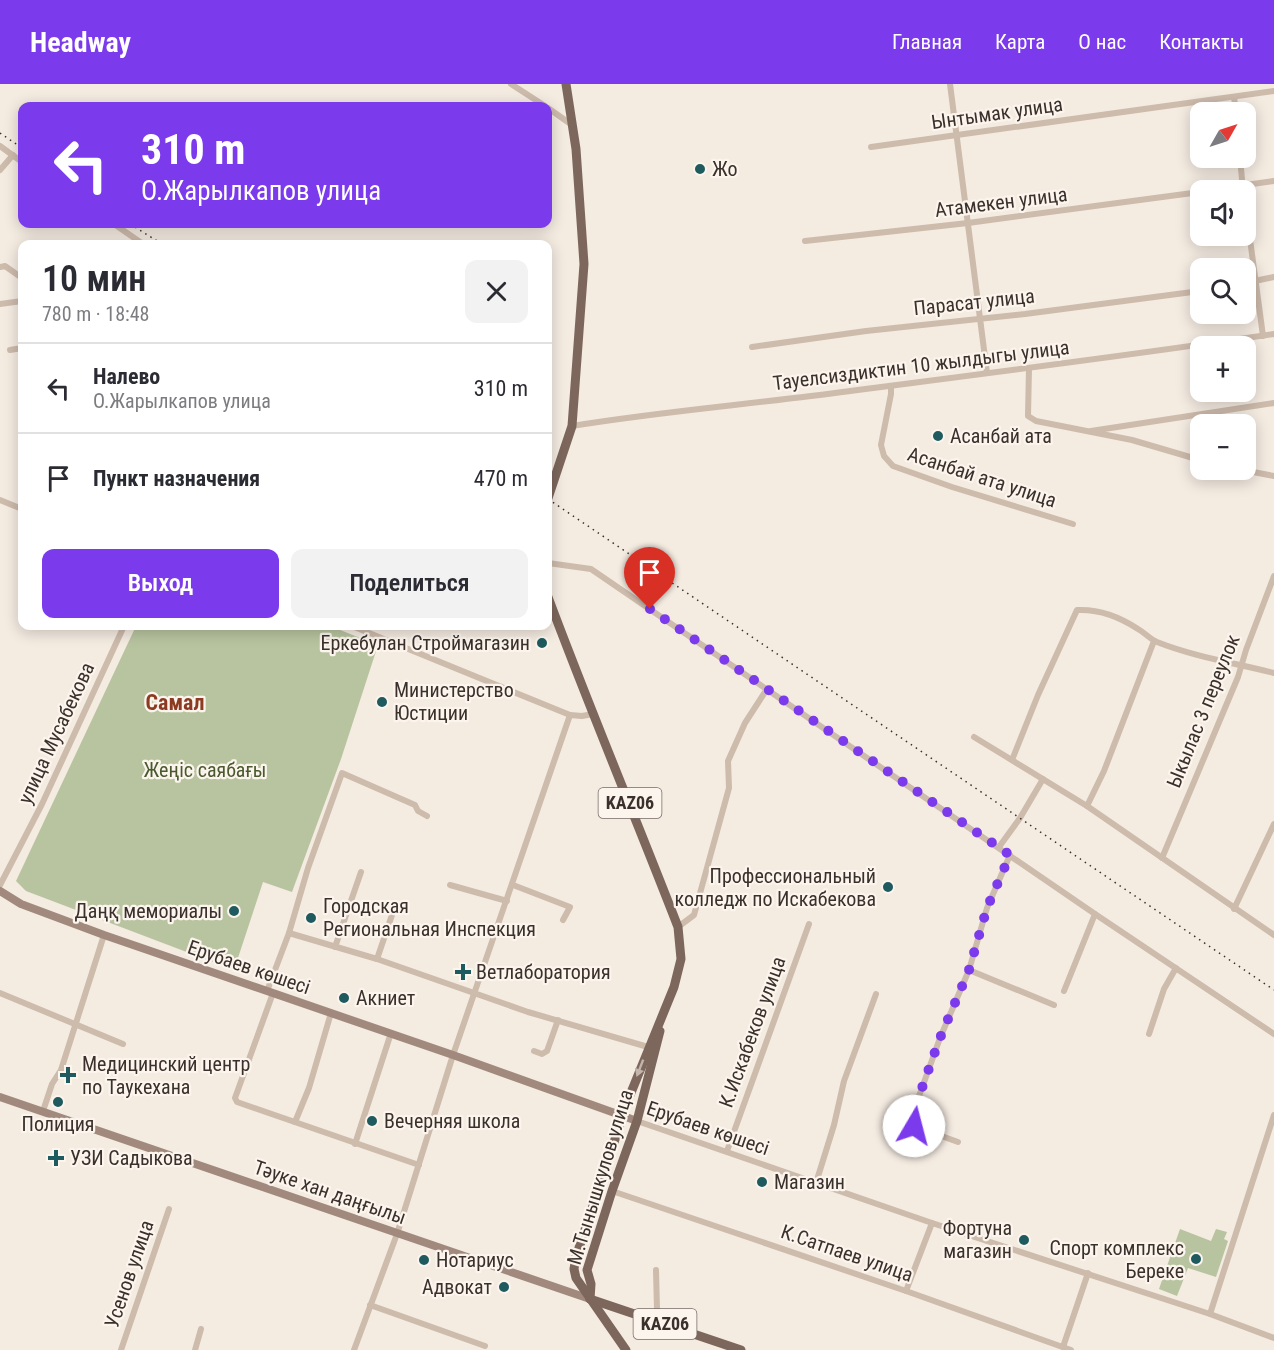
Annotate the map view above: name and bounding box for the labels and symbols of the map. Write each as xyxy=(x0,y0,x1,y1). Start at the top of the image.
street label: Ынтымак улица xyxy=(930,92,1064,134)
north arrow xyxy=(1190,102,1256,168)
place label: Жо xyxy=(712,157,738,181)
marker: Жо xyxy=(693,162,707,176)
street label: Атамекен улица xyxy=(933,182,1069,222)
street label: Парасат улица xyxy=(912,284,1036,320)
street label: Тауелсиздиктин 10 жылдыгы улица xyxy=(771,335,1071,395)
place label: Асанбай ата xyxy=(950,424,1052,448)
marker: Асанбай ата xyxy=(931,429,945,443)
street label: Асанбай ата улица xyxy=(905,442,1059,512)
pin xyxy=(624,547,675,609)
place label: Еркебулан Строймагазин xyxy=(320,631,530,655)
street label: Ыкылас 3 переулок xyxy=(1161,631,1245,791)
marker: Еркебулан Строймагазин xyxy=(535,636,549,650)
street label: улица Мусабекова xyxy=(13,658,99,808)
place label: Министерство Юстиции xyxy=(394,678,514,725)
district label: Самал xyxy=(146,690,204,715)
marker: Министерство Юстиции xyxy=(375,695,389,709)
park label: Жеңіс саябағы xyxy=(144,758,266,782)
road number: KАZ06 xyxy=(598,788,662,818)
place label: Профессиональный колледж по Искабекова xyxy=(675,864,876,911)
marker: Профессиональный колледж по Искабекова xyxy=(881,880,895,894)
place label: Городская Региональная Инспекция xyxy=(323,894,536,941)
place label: Даңқ мемориалы xyxy=(75,899,222,923)
marker: Даңқ мемориалы xyxy=(227,904,241,918)
marker: Городская Региональная Инспекция xyxy=(304,911,318,925)
street label: Ерубаев көшесі xyxy=(185,935,313,999)
street label: К.Искабеков улица xyxy=(714,953,790,1111)
place label: Ветлаборатория xyxy=(476,960,611,984)
marker: Ветлаборатория xyxy=(454,963,472,981)
place label: Акниет xyxy=(356,986,415,1010)
marker: Акниет xyxy=(337,991,351,1005)
place label: Медицинский центр по Таукехана xyxy=(82,1052,250,1099)
one-way arrow xyxy=(635,1059,645,1077)
marker: Медицинский центр по Таукехана xyxy=(59,1066,77,1084)
street label: М.Тынышкулов улица xyxy=(562,1087,638,1267)
position arrow xyxy=(882,1094,946,1158)
marker: Полиция xyxy=(51,1095,65,1109)
street label: Ерубаев көшесі xyxy=(644,1096,772,1160)
place label: Вечерняя школа xyxy=(384,1109,520,1133)
place label: Полиция xyxy=(21,1112,95,1136)
marker: Вечерняя школа xyxy=(365,1114,379,1128)
place label: УЗИ Садыкова xyxy=(70,1146,193,1170)
marker: УЗИ Садыкова xyxy=(47,1149,65,1167)
street label: Тәуке хан даңғылы xyxy=(251,1155,409,1229)
place label: Магазин xyxy=(774,1170,845,1194)
marker: Магазин xyxy=(755,1175,769,1189)
place label: Фортуна магазин xyxy=(943,1216,1012,1263)
street label: Усенов улица xyxy=(99,1217,159,1331)
street label: К.Сатпаев улица xyxy=(778,1219,916,1287)
marker: Фортуна магазин xyxy=(1017,1233,1031,1247)
place label: Спорт комплекс Береке xyxy=(1049,1236,1184,1283)
place label: Нотариус xyxy=(436,1248,514,1272)
marker: Спорт комплекс Береке xyxy=(1189,1252,1203,1266)
marker: Нотариус xyxy=(417,1253,431,1267)
place label: Адвокат xyxy=(422,1275,492,1299)
marker: Адвокат xyxy=(497,1280,511,1294)
road number: KАZ06 xyxy=(634,1309,696,1339)

